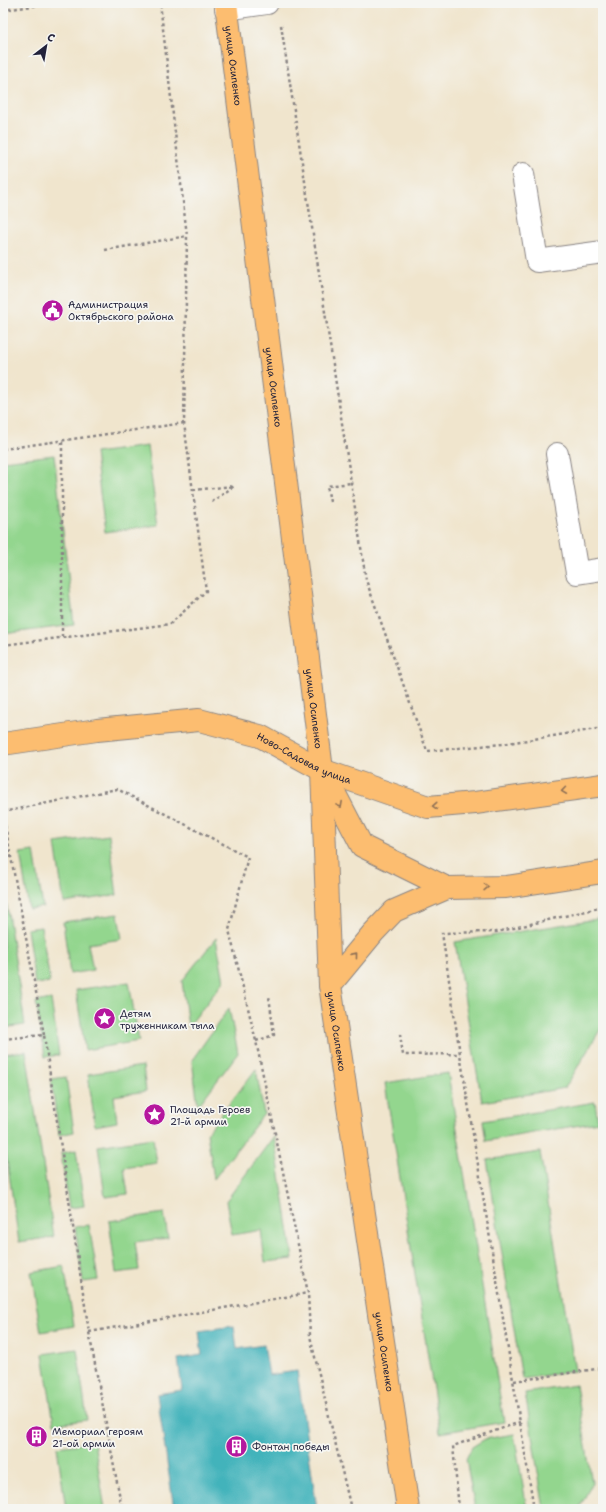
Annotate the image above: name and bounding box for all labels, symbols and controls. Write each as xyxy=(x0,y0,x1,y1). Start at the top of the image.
street label: улица Осипенко xyxy=(222,25,245,106)
north arrow xyxy=(26,26,66,66)
text: С xyxy=(44,30,58,46)
public building icon: Администрация Октябрьского района xyxy=(40,297,66,323)
place label: Администрация Октябрьского района xyxy=(68,298,174,323)
street label: улица Осипенко xyxy=(262,346,285,428)
street label: улица Осипенко xyxy=(302,668,325,749)
street label: Ново-Садовая улица xyxy=(254,729,354,787)
one-way arrow xyxy=(561,786,567,795)
one-way arrow xyxy=(336,801,343,808)
one-way arrow xyxy=(432,802,438,811)
one-way arrow xyxy=(483,883,489,891)
one-way arrow xyxy=(350,952,357,959)
street label: улица Осипенко xyxy=(324,991,349,1072)
place icon: Детям труженникам тыла xyxy=(92,1006,118,1032)
place label: Детям труженникам тыла xyxy=(120,1007,215,1032)
place icon: Площадь Героев 21-й армии xyxy=(142,1102,168,1128)
place label: Площадь Героев 21-й армии xyxy=(170,1103,250,1128)
street label: улица Осипенко xyxy=(372,1311,396,1393)
building icon: Мемориал героям 21-ой армии xyxy=(23,1424,49,1450)
place label: Мемориал героям 21-ой армии xyxy=(52,1425,143,1450)
building icon: Фонтан победы xyxy=(224,1433,250,1459)
place label: Фонтан победы xyxy=(252,1440,330,1453)

